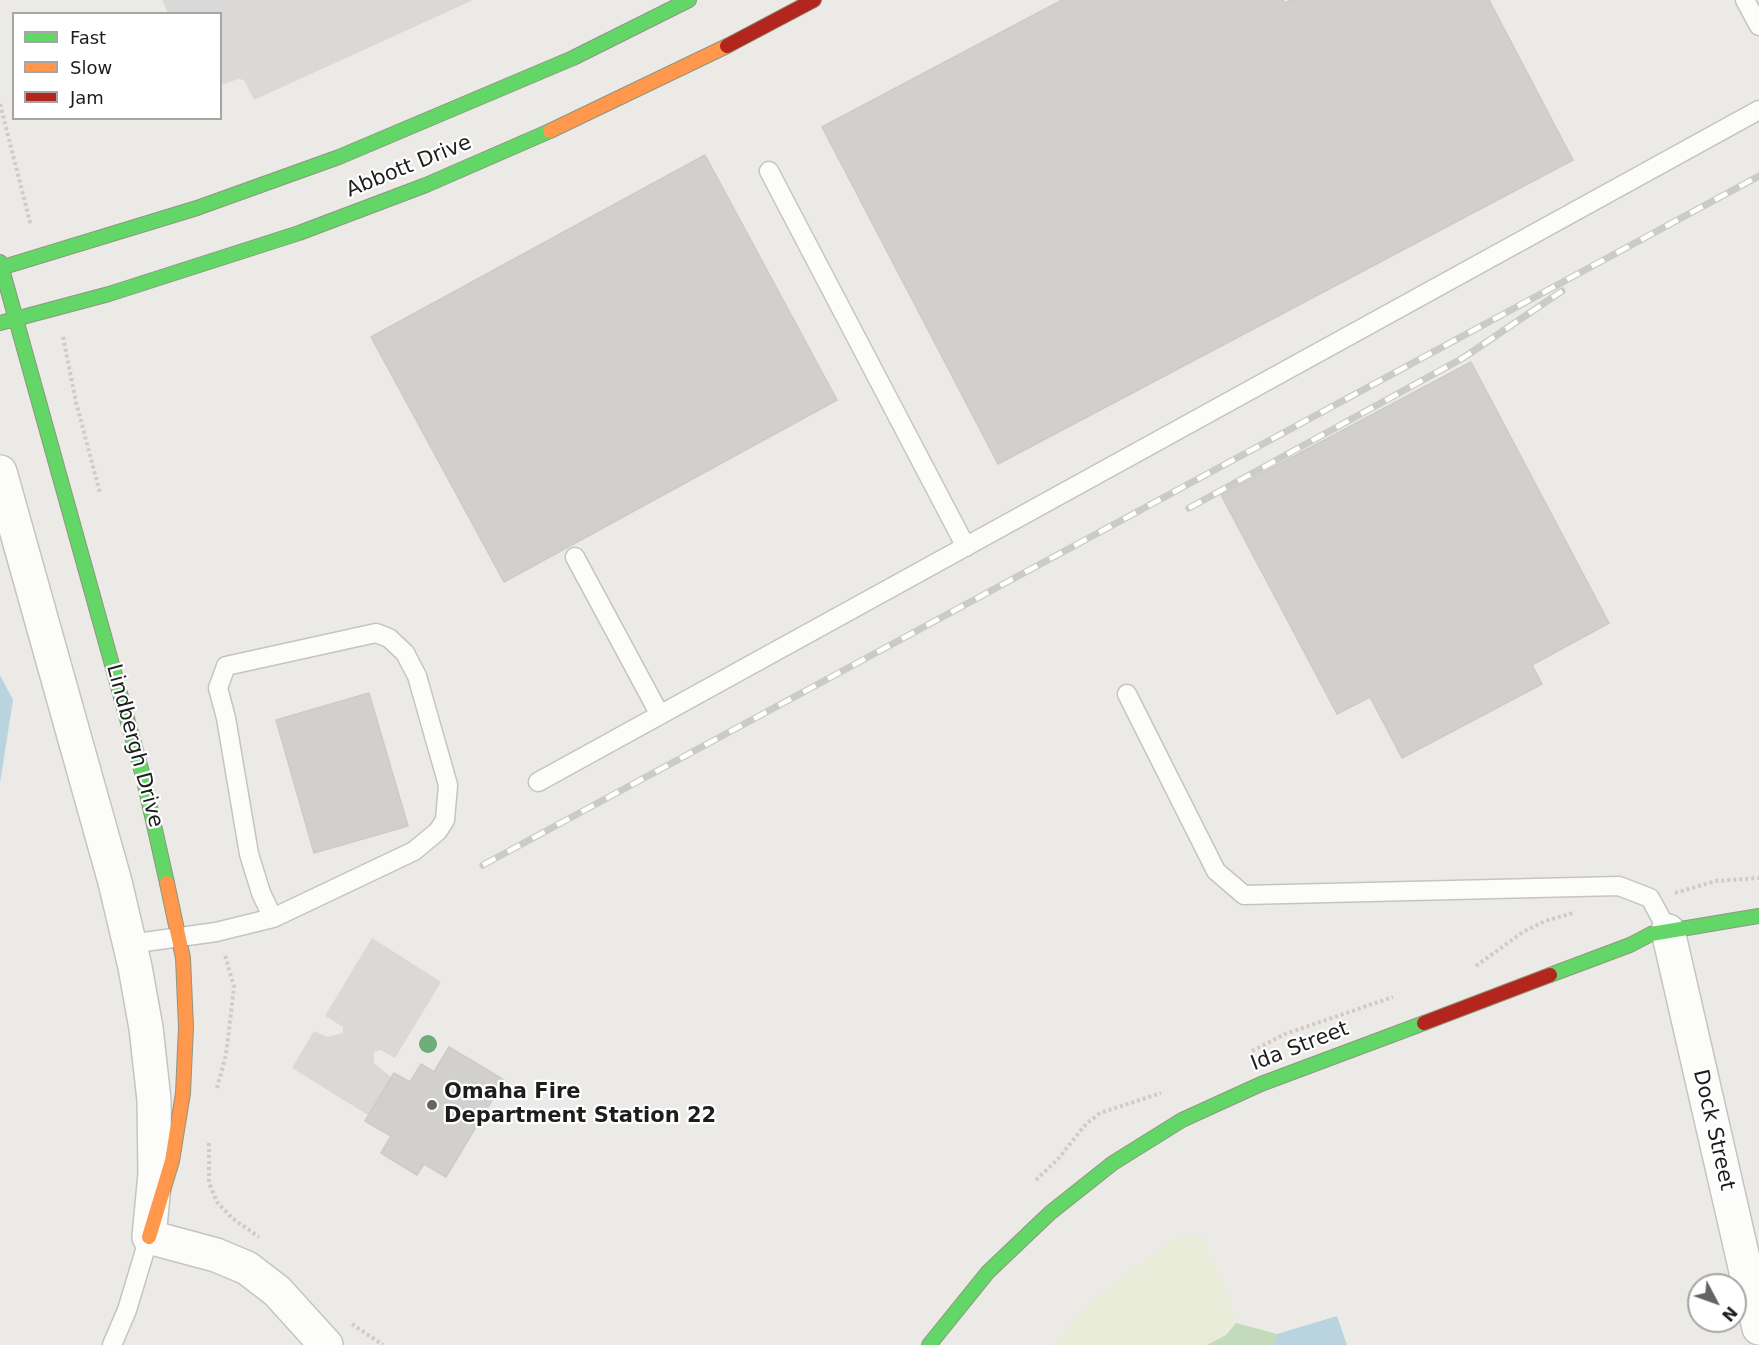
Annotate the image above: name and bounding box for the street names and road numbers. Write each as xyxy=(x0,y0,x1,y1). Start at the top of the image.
street label: Abbott Drive xyxy=(343,130,475,204)
street label: Lindbergh Drive xyxy=(100,662,168,830)
street label: Ida Street xyxy=(1247,1017,1353,1077)
street label: Dock Street xyxy=(1687,1067,1739,1193)

